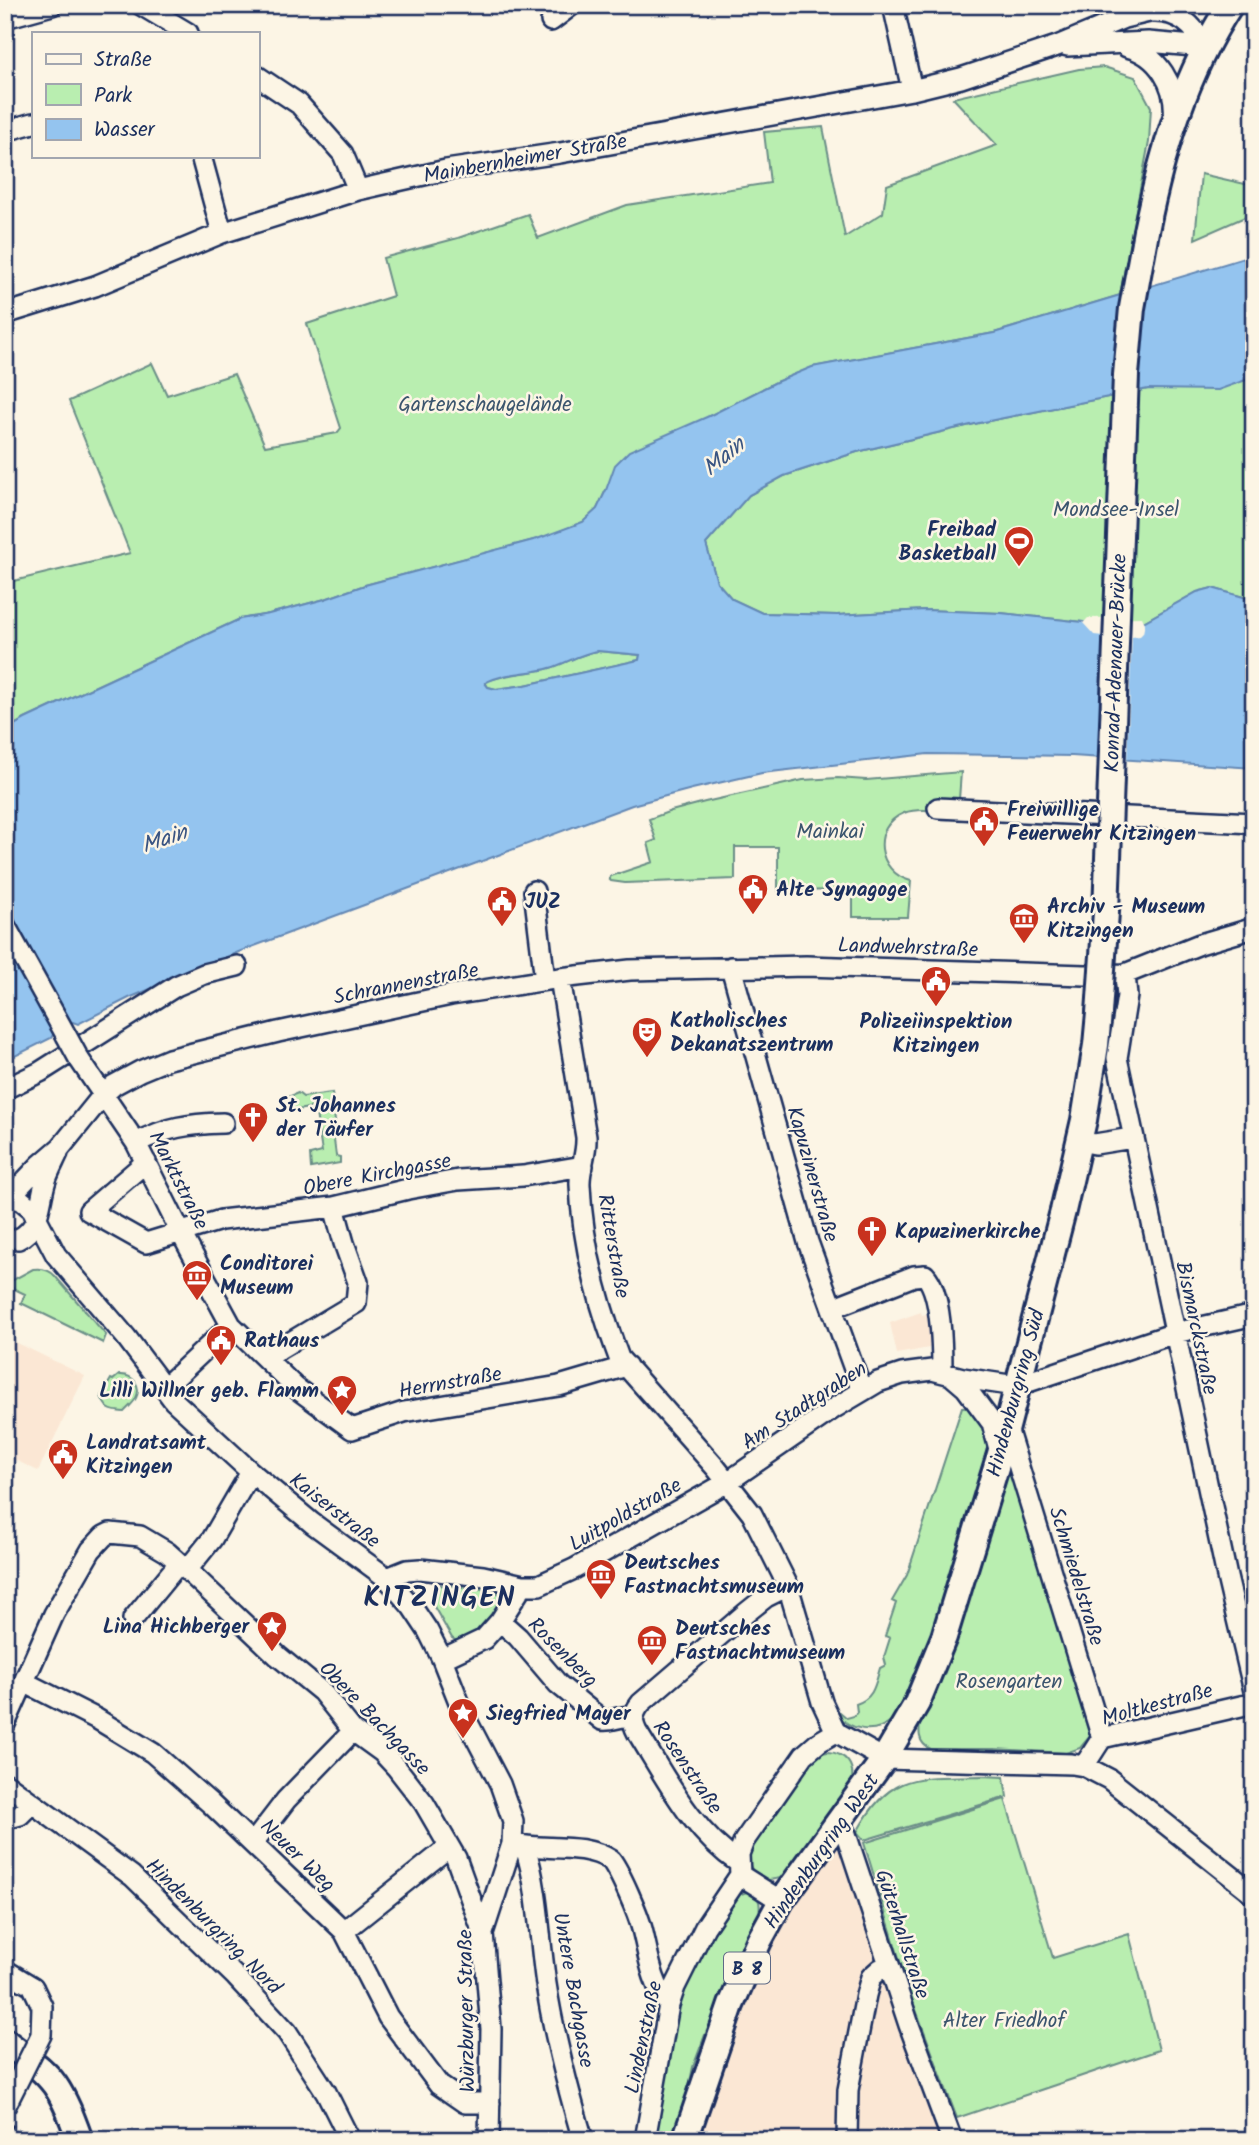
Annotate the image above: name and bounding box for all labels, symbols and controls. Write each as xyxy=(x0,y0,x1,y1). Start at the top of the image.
legend xyxy=(32,32,259,158)
text: Straße xyxy=(94,44,152,77)
text: Park xyxy=(94,80,132,113)
text: Wasser xyxy=(94,114,156,147)
street label: Mainbernheimer Straße xyxy=(421,125,630,194)
park label: Gartenschaugelände xyxy=(398,389,572,422)
water label: Main xyxy=(695,428,755,486)
park label: Mondsee-Insel xyxy=(1053,494,1179,527)
place label: Freibad Basketball xyxy=(899,514,997,571)
sports icon: Freibad Basketball xyxy=(1002,524,1036,568)
street label: Konrad-Adenauer-Brücke xyxy=(1096,553,1137,773)
place label: Freiwillige Feuerwehr Kitzingen xyxy=(1007,794,1196,851)
public building icon: Freiwillige Feuerwehr Kitzingen xyxy=(967,804,1001,848)
water label: Main xyxy=(137,815,194,865)
park label: Mainkai xyxy=(796,816,865,849)
public building icon: Alte Synagoge xyxy=(736,872,770,916)
place label: Alte Synagoge xyxy=(776,874,908,907)
public building icon: JUZ xyxy=(485,884,519,928)
place label: JUZ xyxy=(525,886,561,919)
place label: Archiv - Museum Kitzingen xyxy=(1047,891,1205,948)
museum icon: Archiv - Museum Kitzingen xyxy=(1007,901,1041,945)
street label: Landwehrstraße xyxy=(837,930,979,967)
street label: Schrannenstraße xyxy=(331,954,482,1015)
public building icon: Polizeiinspektion Kitzingen xyxy=(919,964,953,1008)
place label: Katholisches Dekanatszentrum xyxy=(670,1005,833,1062)
place label: Polizeiinspektion Kitzingen xyxy=(860,1006,1012,1063)
theatre icon: Katholisches Dekanatszentrum xyxy=(630,1015,664,1059)
place label: St. Johannes der Täufer xyxy=(276,1090,396,1147)
church icon: St. Johannes der Täufer xyxy=(236,1100,270,1144)
street label: Kapuzinerstraße xyxy=(776,1103,847,1247)
street label: Marktstraße xyxy=(139,1126,217,1236)
street label: Obere Kirchgasse xyxy=(300,1145,455,1206)
street label: Ritterstraße xyxy=(587,1191,638,1302)
church icon: Kapuzinerkirche xyxy=(855,1214,889,1258)
place label: Kapuzinerkirche xyxy=(895,1216,1041,1249)
place label: Conditorei Museum xyxy=(220,1248,314,1305)
museum icon: Conditorei Museum xyxy=(180,1258,214,1302)
street label: Bismarckstraße xyxy=(1165,1259,1226,1399)
street label: Hindenburgring Süd xyxy=(978,1305,1055,1481)
public building icon: Rathaus xyxy=(204,1323,238,1367)
place label: Rathaus xyxy=(244,1325,320,1358)
street label: Am Stadtgraben xyxy=(735,1353,874,1459)
street label: Herrnstraße xyxy=(396,1358,505,1409)
place icon: Lilli Willner geb. Flamm xyxy=(325,1373,359,1417)
place label: Lilli Willner geb. Flamm xyxy=(99,1375,319,1408)
place label: Landratsamt Kitzingen xyxy=(86,1427,207,1484)
public building icon: Landratsamt Kitzingen xyxy=(46,1437,80,1481)
street label: Kaiserstraße xyxy=(281,1465,387,1558)
street label: Luitpoldstraße xyxy=(563,1469,689,1561)
street label: Schmiedelstraße xyxy=(1039,1503,1112,1650)
place label: Deutsches Fastnachtsmuseum xyxy=(624,1547,804,1604)
museum icon: Deutsches Fastnachtsmuseum xyxy=(584,1557,618,1601)
district label: KITZINGEN xyxy=(364,1576,516,1621)
place icon: Lina Hichberger xyxy=(255,1609,289,1653)
street label: Rosenberg xyxy=(519,1610,605,1696)
place label: Lina Hichberger xyxy=(103,1611,250,1644)
place label: Deutsches Fastnachtmuseum xyxy=(675,1613,845,1670)
museum icon: Deutsches Fastnachtmuseum xyxy=(635,1623,669,1667)
street label: Obere Bachgasse xyxy=(310,1654,438,1785)
park label: Rosengarten xyxy=(956,1666,1062,1699)
street label: Moltkestraße xyxy=(1098,1675,1217,1736)
place icon: Siegfried Mayer xyxy=(446,1696,480,1740)
place label: Siegfried Mayer xyxy=(486,1698,632,1731)
street label: Rosenstraße xyxy=(643,1714,731,1822)
street label: Hindenburgring West xyxy=(756,1766,889,1937)
street label: Neuer Weg xyxy=(252,1811,342,1901)
street label: Hindenburgring Nord xyxy=(137,1851,289,2003)
street label: Güterhallstraße xyxy=(865,1865,938,2004)
street label: Untere Bachgasse xyxy=(543,1910,603,2071)
street label: Würzburger Straße xyxy=(450,1928,485,2093)
road number: B 8 xyxy=(724,1952,770,1984)
street label: Lindenstraße xyxy=(616,1977,673,2097)
park label: Alter Friedhof xyxy=(943,2005,1067,2038)

